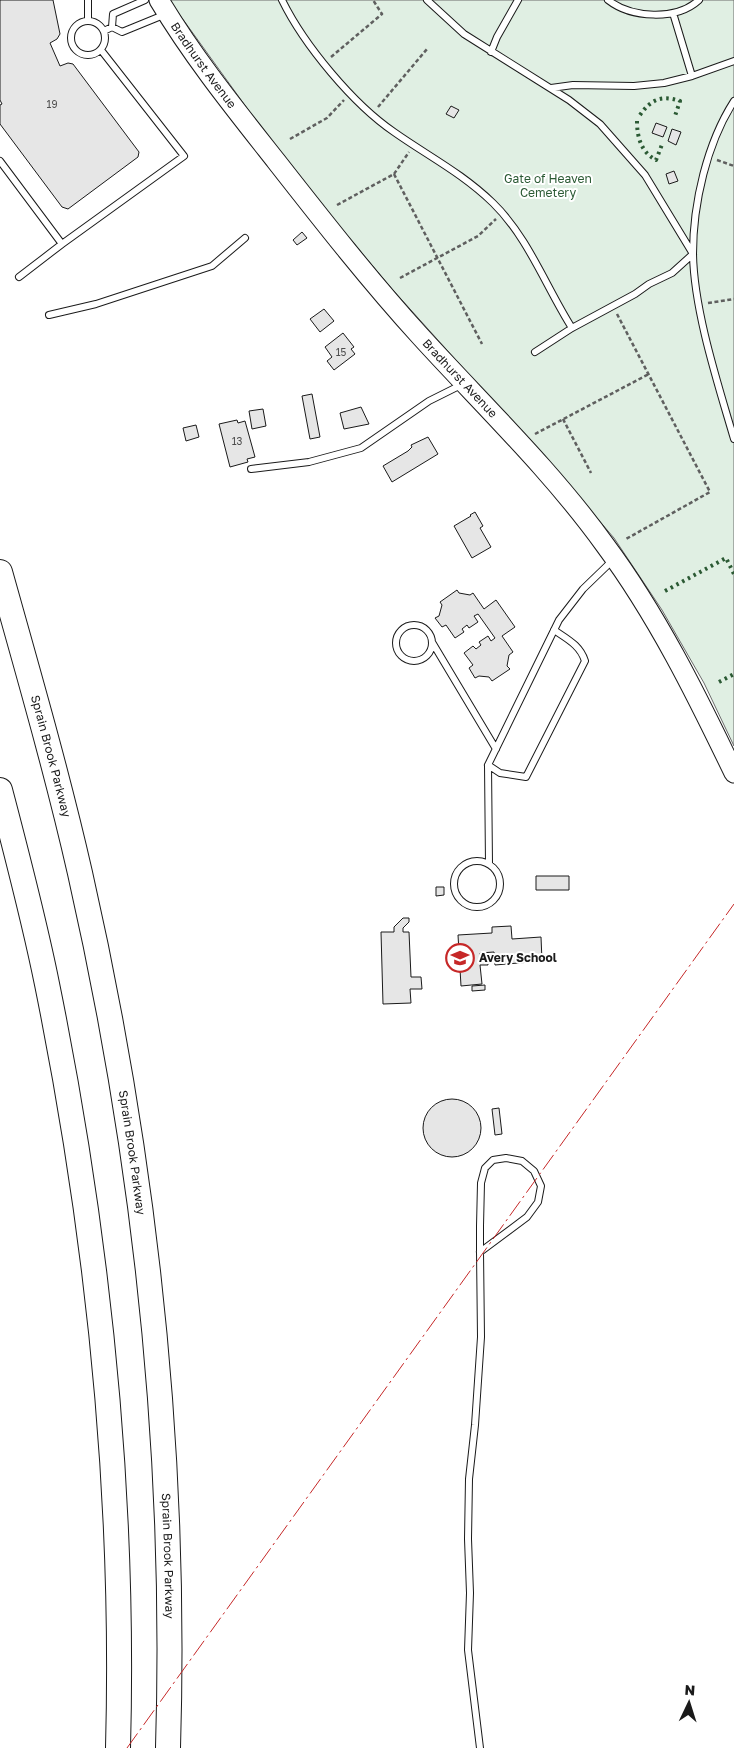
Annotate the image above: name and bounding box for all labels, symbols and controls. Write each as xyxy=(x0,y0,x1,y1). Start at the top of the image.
street label: Bradhurst Avenue xyxy=(168,19,240,111)
house number: 19 xyxy=(47,98,57,110)
park label: Gate of Heaven Cemetery xyxy=(504,171,592,200)
street label: Bradhurst Avenue xyxy=(419,336,501,421)
house number: 15 xyxy=(336,346,347,358)
house number: 13 xyxy=(232,435,242,447)
street label: Sprain Brook Parkway xyxy=(28,693,74,819)
school or university icon: Avery School xyxy=(445,943,475,973)
place label: Avery School xyxy=(479,950,557,965)
street label: Sprain Brook Parkway xyxy=(116,1089,149,1216)
street label: Sprain Brook Parkway xyxy=(159,1493,177,1619)
north arrow xyxy=(664,1678,714,1728)
text: N xyxy=(684,1681,696,1698)

